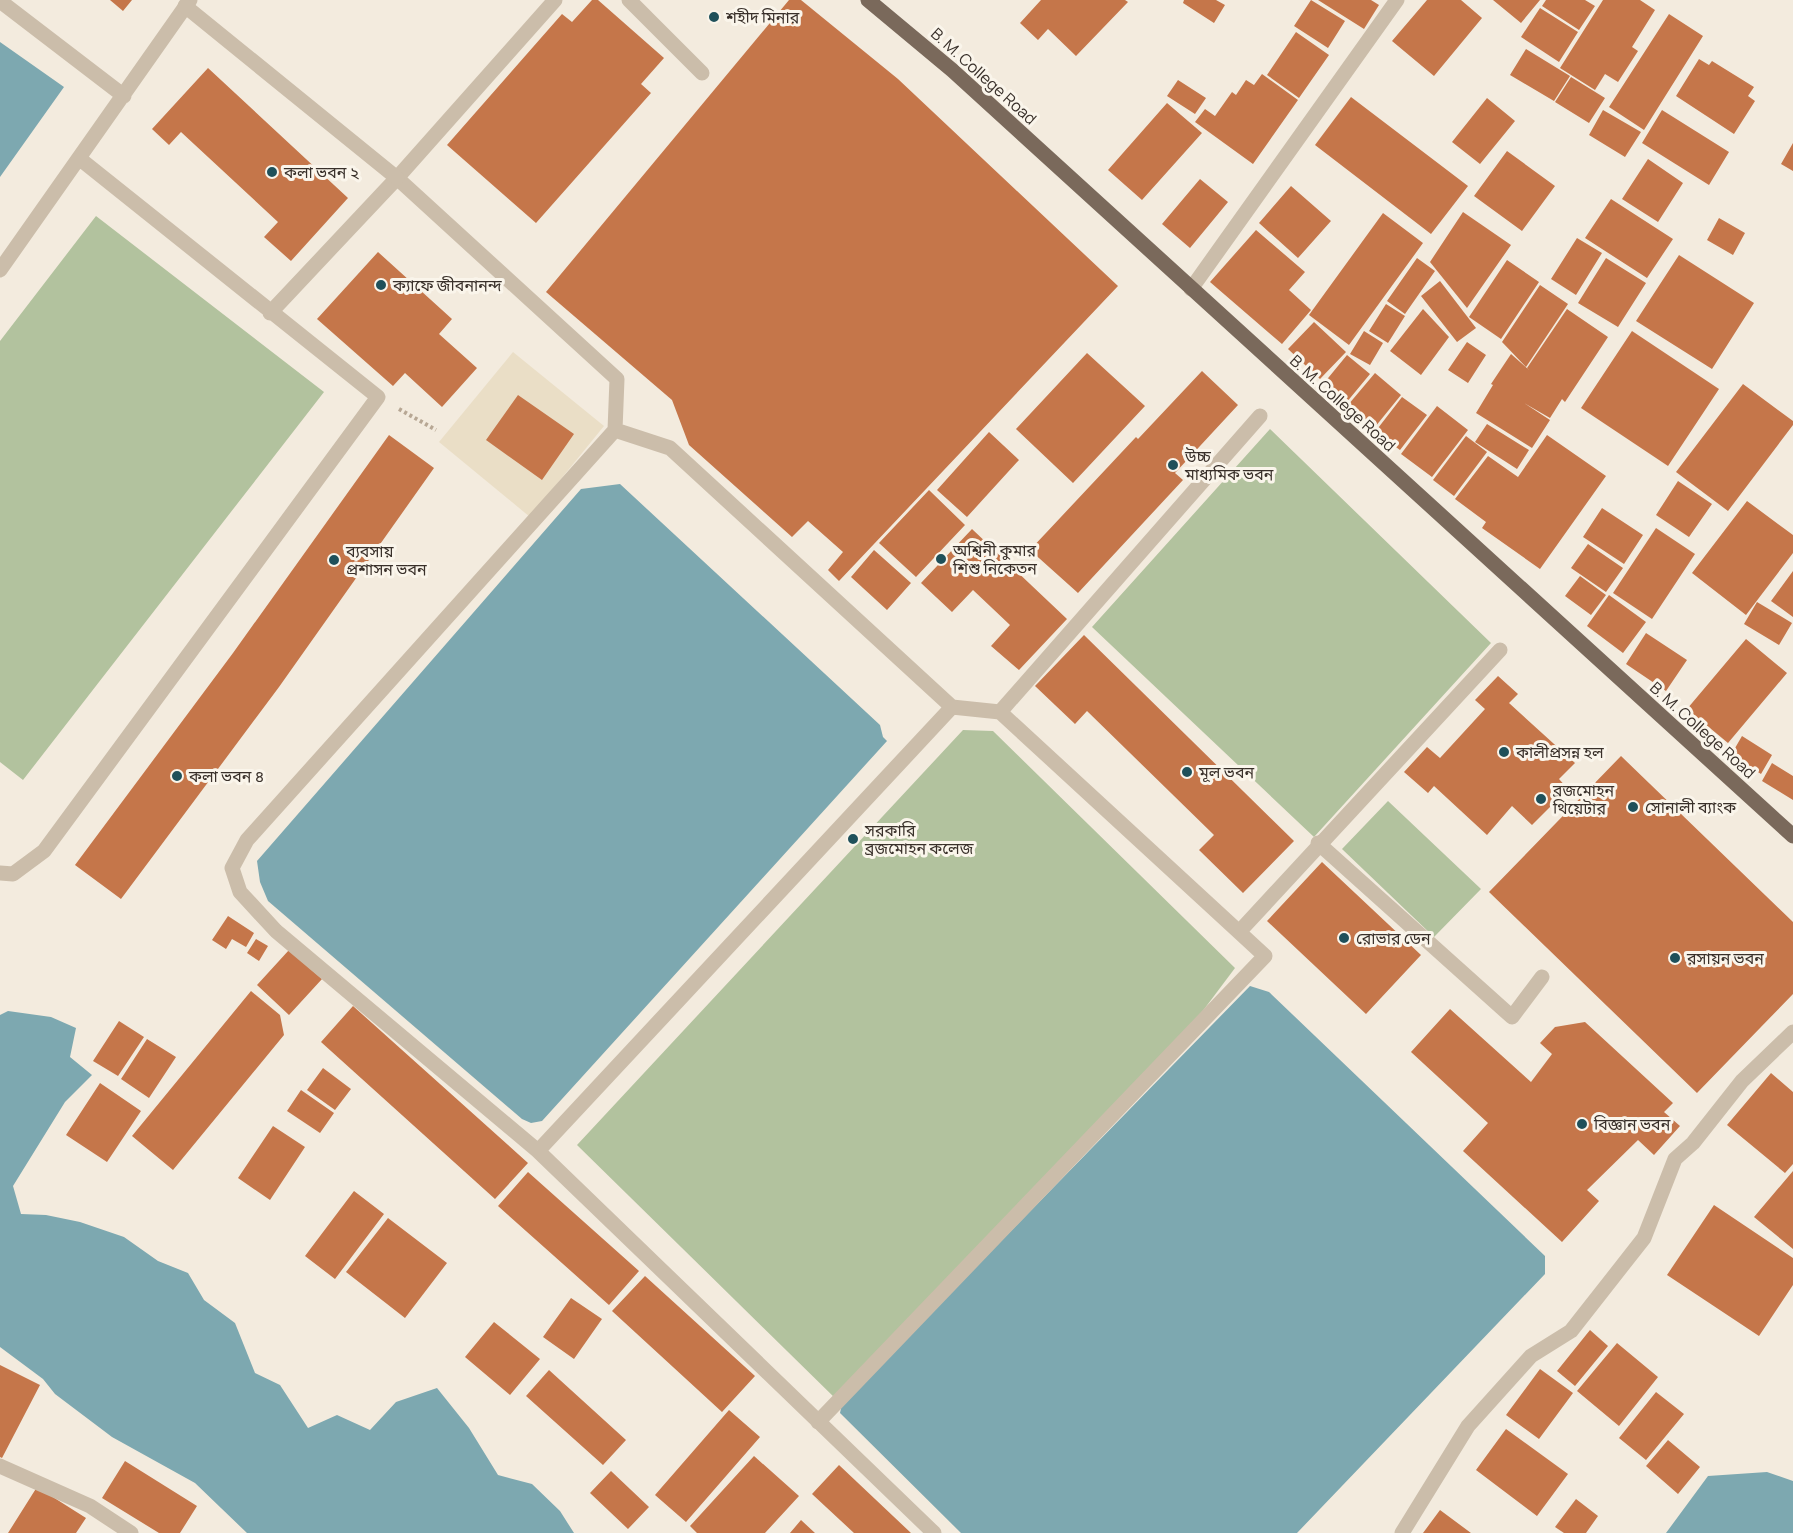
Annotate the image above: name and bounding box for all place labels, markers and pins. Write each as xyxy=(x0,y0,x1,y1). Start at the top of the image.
place label: শহীদ মিনার xyxy=(725,6,800,28)
marker: শহীদ মিনার xyxy=(707,10,721,24)
place label: কলা ভবন ২ xyxy=(283,161,360,183)
marker: কলা ভবন ২ xyxy=(265,165,279,179)
place label: ক্যাফে জীবনানন্দ xyxy=(392,274,503,296)
marker: ক্যাফে জীবনানন্দ xyxy=(374,278,388,292)
place label: উচ্চ মাধ্যমিক ভবন xyxy=(1184,445,1274,485)
marker: উচ্চ মাধ্যমিক ভবন xyxy=(1166,458,1180,472)
place label: অশ্বিনী কুমার শিশু নিকেতন xyxy=(952,539,1037,579)
place label: ব্যবসায় প্রশাসন ভবন xyxy=(345,540,427,580)
marker: অশ্বিনী কুমার শিশু নিকেতন xyxy=(934,552,948,566)
marker: ব্যবসায় প্রশাসন ভবন xyxy=(327,553,341,567)
place label: কালীপ্রসন্ন হল xyxy=(1515,741,1604,763)
marker: কালীপ্রসন্ন হল xyxy=(1497,745,1511,759)
place label: মূল ভবন xyxy=(1198,761,1254,783)
place label: কলা ভবন ৪ xyxy=(188,765,264,787)
marker: মূল ভবন xyxy=(1180,765,1194,779)
marker: কলা ভবন ৪ xyxy=(170,769,184,783)
place label: ব্রজমোহন থিয়েটার xyxy=(1552,779,1615,819)
marker: ব্রজমোহন থিয়েটার xyxy=(1534,792,1548,806)
place label: সোনালী ব্যাংক xyxy=(1645,796,1737,818)
marker: সোনালী ব্যাংক xyxy=(1626,800,1640,814)
place label: সরকারি ব্রজমোহন কলেজ xyxy=(864,819,974,859)
marker: সরকারি ব্রজমোহন কলেজ xyxy=(846,832,860,846)
place label: রোভার ডেন xyxy=(1356,927,1431,949)
marker: রোভার ডেন xyxy=(1337,931,1351,945)
place label: রসায়ন ভবন xyxy=(1686,947,1764,969)
marker: রসায়ন ভবন xyxy=(1668,951,1682,965)
place label: বিজ্ঞান ভবন xyxy=(1593,1113,1671,1135)
marker: বিজ্ঞান ভবন xyxy=(1575,1117,1589,1131)

